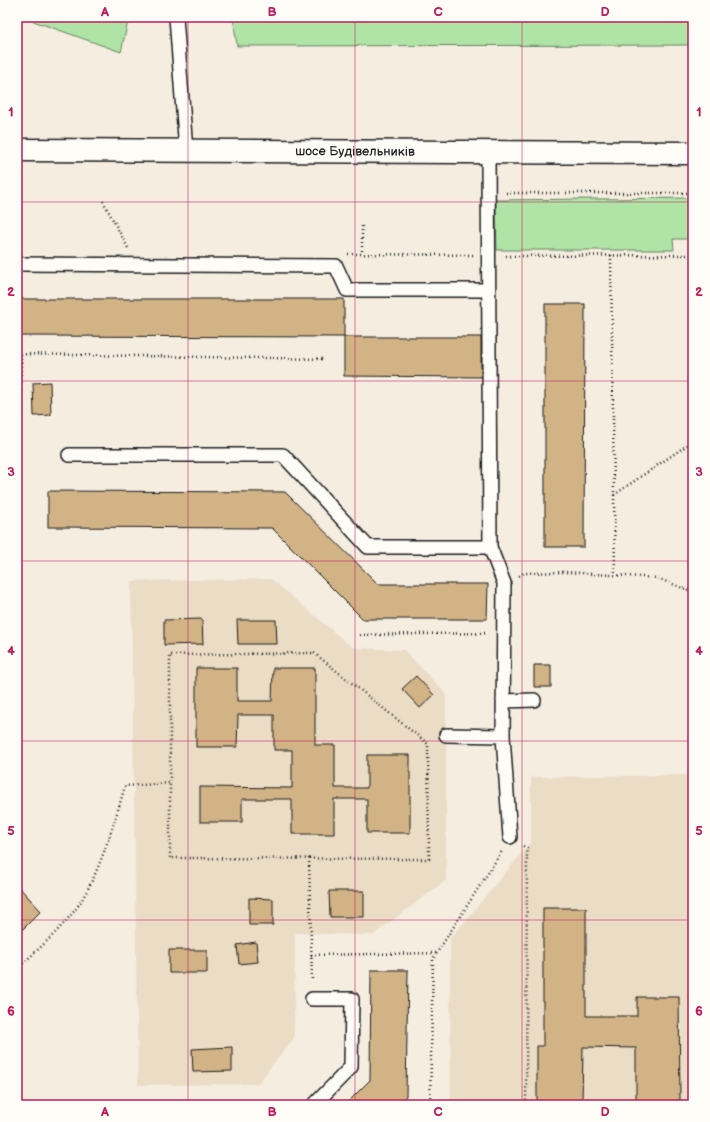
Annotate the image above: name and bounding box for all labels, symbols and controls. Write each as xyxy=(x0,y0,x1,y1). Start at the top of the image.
text: A xyxy=(100,4,109,20)
text: B xyxy=(267,4,277,20)
text: C xyxy=(433,4,443,20)
text: D xyxy=(600,4,610,20)
text: 1 xyxy=(8,104,14,120)
text: 1 xyxy=(696,104,702,120)
street label: шосе Будівельників xyxy=(295,143,415,160)
text: 2 xyxy=(7,284,15,300)
text: 2 xyxy=(695,284,703,300)
text: 3 xyxy=(7,464,15,480)
text: 3 xyxy=(695,464,703,480)
text: 4 xyxy=(7,643,15,659)
text: 4 xyxy=(695,643,703,659)
text: 5 xyxy=(7,823,15,839)
text: 5 xyxy=(695,823,703,839)
text: 6 xyxy=(7,1003,15,1019)
text: 6 xyxy=(695,1003,703,1019)
text: A xyxy=(100,1104,109,1120)
text: B xyxy=(267,1104,277,1120)
text: C xyxy=(433,1104,443,1120)
text: D xyxy=(600,1104,610,1120)

